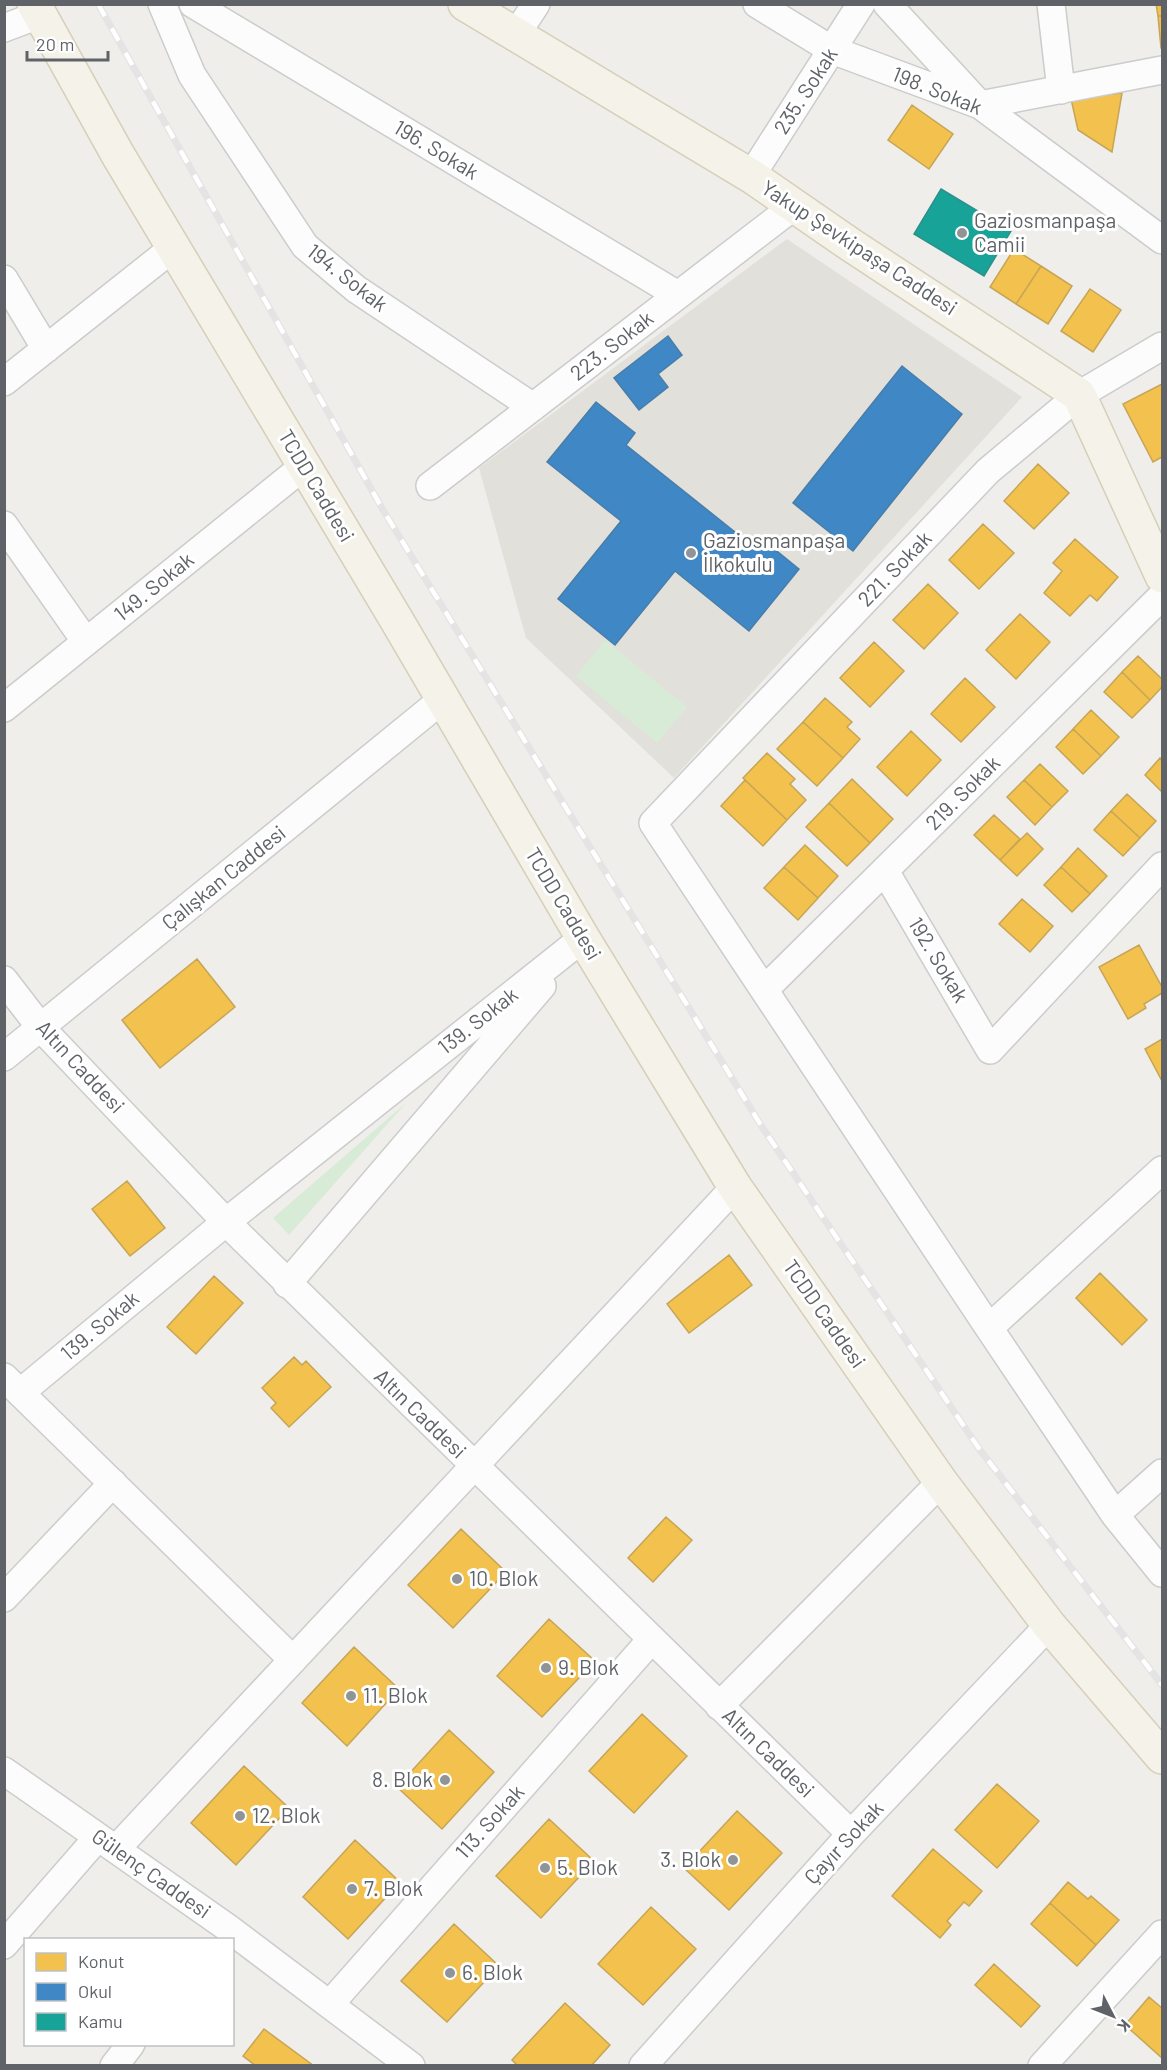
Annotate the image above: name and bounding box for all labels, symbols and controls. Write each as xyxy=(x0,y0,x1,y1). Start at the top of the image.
scale bar xyxy=(27,24,108,62)
text: 20 m xyxy=(36,33,74,55)
street label: 235. Sokak xyxy=(768,42,842,138)
street label: 198. Sokak xyxy=(889,60,986,119)
street label: 196. Sokak xyxy=(390,114,484,184)
street label: Yakup Şevkipaşa Caddesi xyxy=(757,174,962,319)
place label: Gaziosmanpaşa Camii xyxy=(974,207,1116,256)
marker: Gaziosmanpaşa Camii xyxy=(955,226,969,240)
street label: 194. Sokak xyxy=(303,238,393,316)
street label: 223. Sokak xyxy=(565,305,658,385)
street label: TCDD Caddesi xyxy=(274,425,361,546)
street label: 221. Sokak xyxy=(852,525,936,611)
place label: Gaziosmanpaşa İlkokulu xyxy=(703,527,845,576)
street label: 149. Sokak xyxy=(108,546,198,626)
marker: Gaziosmanpaşa İlkokulu xyxy=(684,546,698,560)
street label: 219. Sokak xyxy=(920,750,1004,834)
street label: Çalışkan Caddesi xyxy=(156,819,290,934)
street label: TCDD Caddesi xyxy=(521,843,608,964)
street label: 192. Sokak xyxy=(904,912,974,1006)
street label: 139. Sokak xyxy=(432,981,522,1059)
street label: Altın Caddesi xyxy=(32,1014,130,1118)
street label: TCDD Caddesi xyxy=(779,1254,872,1372)
street label: 139. Sokak xyxy=(55,1285,143,1365)
street label: Altın Caddesi xyxy=(370,1363,472,1463)
place label: 10. Blok xyxy=(469,1565,538,1590)
marker: 10. Blok xyxy=(450,1572,464,1586)
place label: 9. Blok xyxy=(558,1654,619,1679)
marker: 9. Blok xyxy=(539,1661,553,1675)
place label: 11. Blok xyxy=(363,1682,428,1707)
marker: 11. Blok xyxy=(344,1689,358,1703)
street label: Altın Caddesi xyxy=(718,1702,820,1802)
place label: 8. Blok xyxy=(372,1766,433,1791)
marker: 8. Blok xyxy=(438,1773,452,1787)
street label: 113. Sokak xyxy=(449,1779,529,1863)
street label: Çayır Sokak xyxy=(798,1795,888,1889)
place label: 12. Blok xyxy=(252,1802,321,1827)
marker: 12. Blok xyxy=(233,1809,247,1823)
street label: Gülenç Caddesi xyxy=(88,1823,216,1923)
place label: 3. Blok xyxy=(660,1846,721,1871)
marker: 3. Blok xyxy=(726,1853,740,1867)
place label: 5. Blok xyxy=(557,1854,618,1879)
marker: 5. Blok xyxy=(538,1861,552,1875)
place label: 7. Blok xyxy=(364,1875,423,1900)
marker: 7. Blok xyxy=(345,1882,359,1896)
legend xyxy=(24,1938,234,2046)
text: Konut xyxy=(78,1950,124,1972)
place label: 6. Blok xyxy=(462,1959,523,1984)
marker: 6. Blok xyxy=(443,1966,457,1980)
text: Okul xyxy=(78,1980,112,2002)
north arrow xyxy=(1083,1986,1143,2046)
text: Kamu xyxy=(78,2010,123,2032)
text: K xyxy=(1114,2016,1135,2036)

